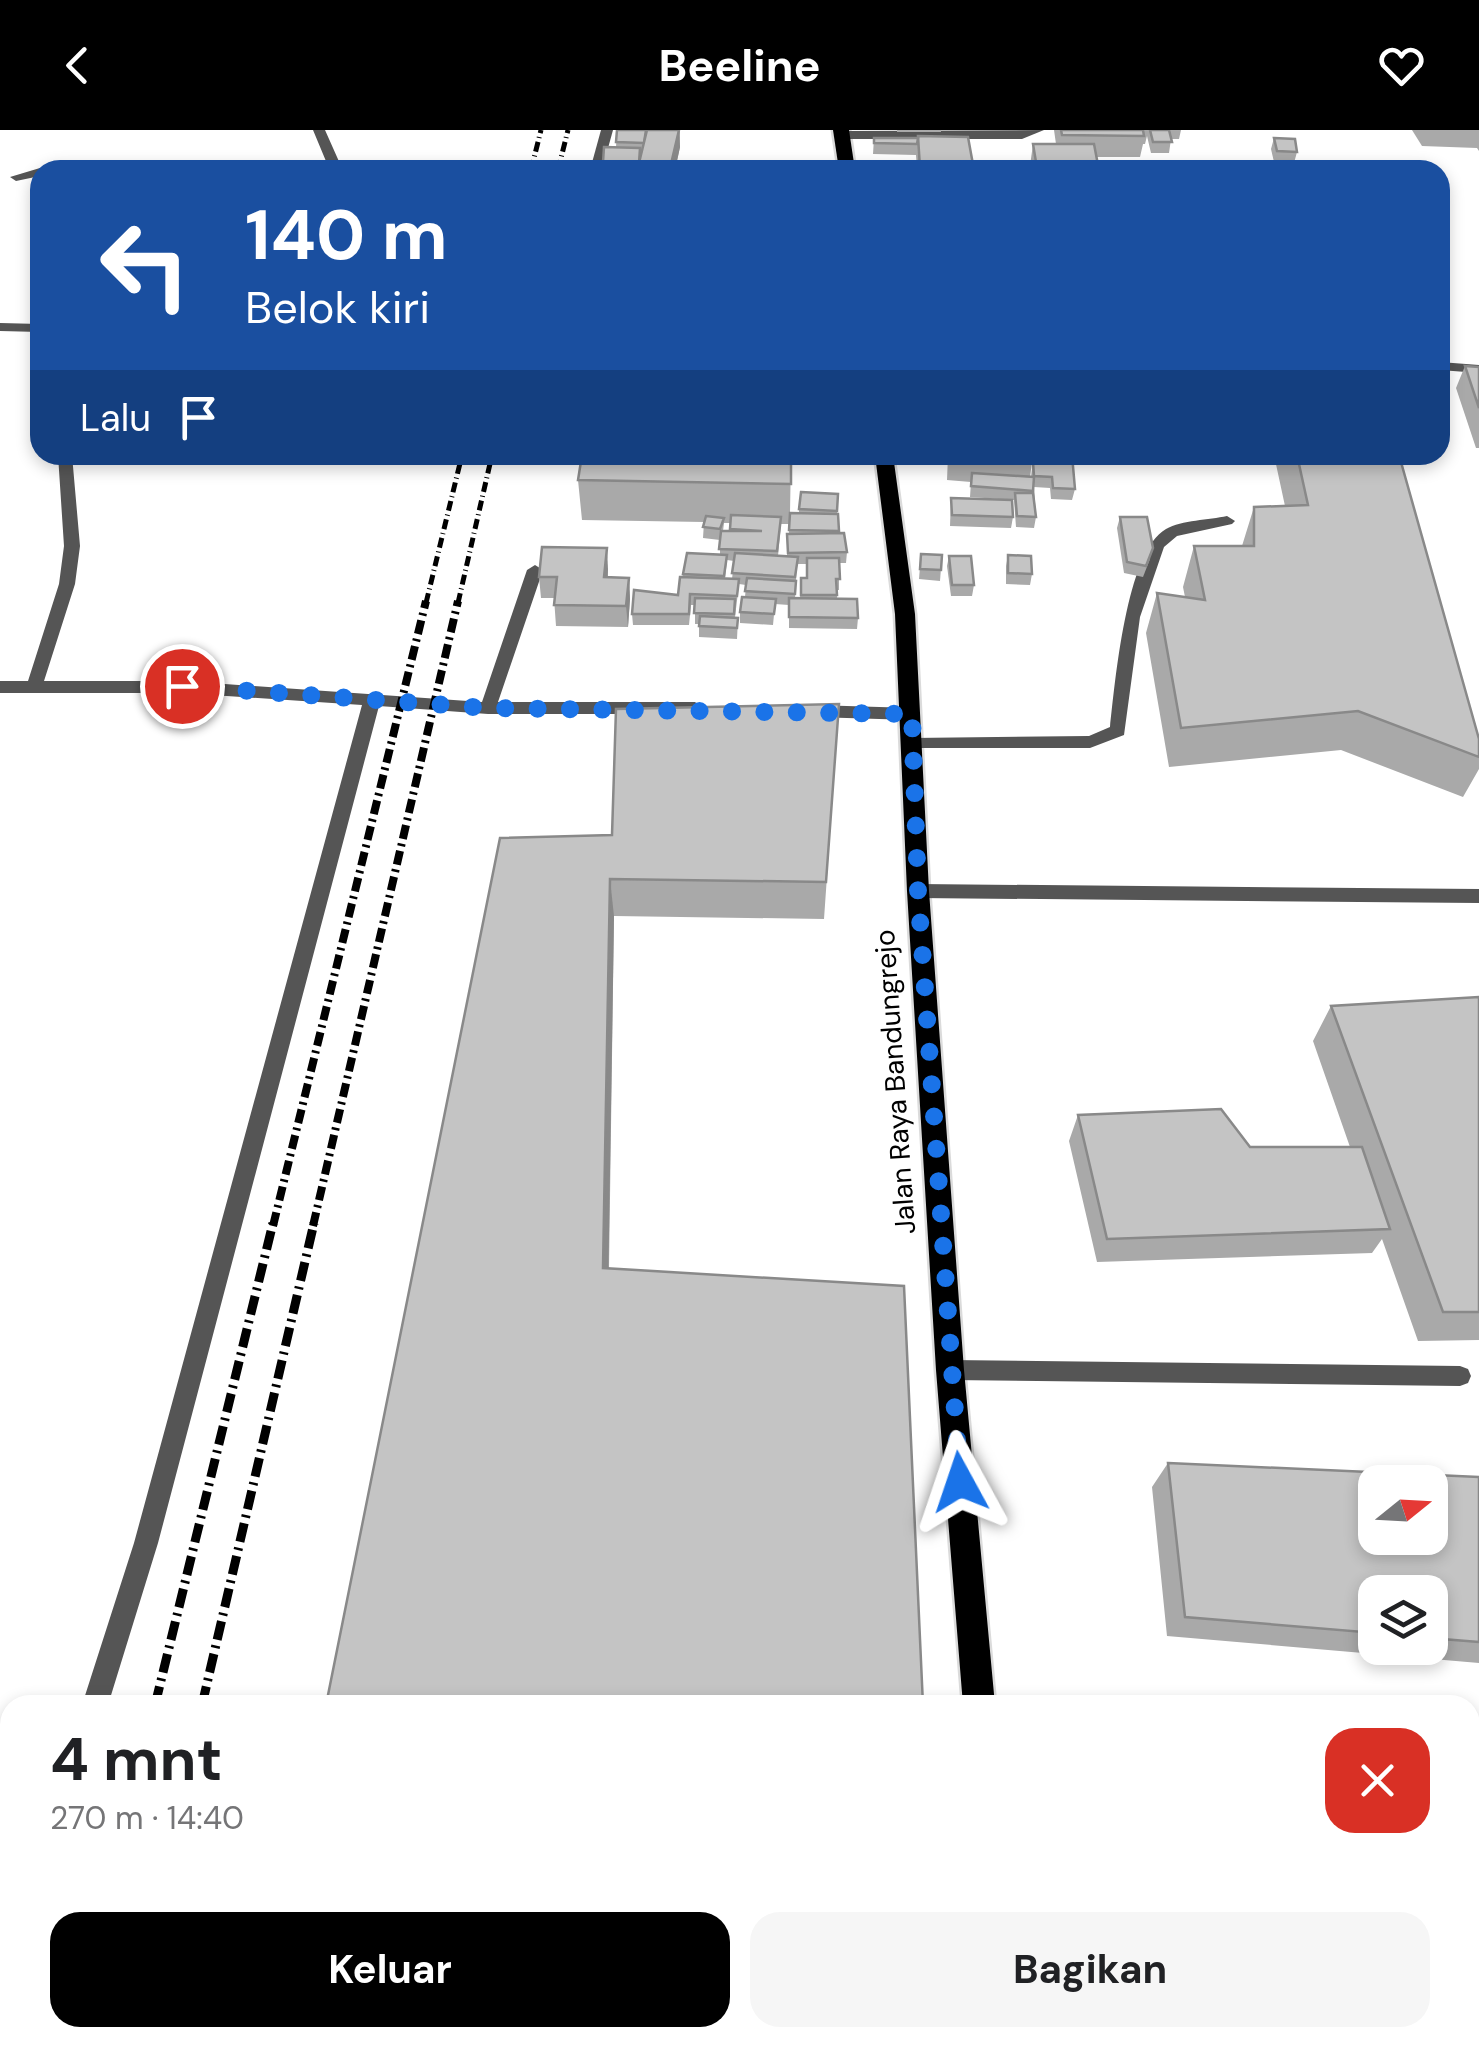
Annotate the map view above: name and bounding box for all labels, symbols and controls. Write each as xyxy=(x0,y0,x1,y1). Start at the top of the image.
text: Beeline xyxy=(658,36,821,95)
icon: back xyxy=(50,38,105,93)
icon: heart xyxy=(1374,38,1429,93)
text: 140 m xyxy=(245,190,448,281)
icon: left xyxy=(80,200,210,330)
text: Belok kiri xyxy=(245,278,430,337)
icon: arrive xyxy=(171,390,226,445)
text: Lalu xyxy=(80,393,151,443)
pin xyxy=(140,644,225,729)
icon: arrive xyxy=(155,659,210,714)
street label: Jalan Raya Bandungrejo xyxy=(866,928,924,1236)
position arrow xyxy=(908,1430,1012,1534)
north arrow xyxy=(1358,1465,1448,1555)
map controls xyxy=(1358,1465,1448,1665)
button: layers xyxy=(1358,1575,1448,1665)
text: 4 mnt xyxy=(50,1720,223,1799)
button: close xyxy=(1325,1728,1430,1833)
text: 270 m · 14:40 xyxy=(50,1797,244,1839)
button: Keluar xyxy=(50,1912,730,2027)
button: Bagikan xyxy=(750,1912,1430,2027)

